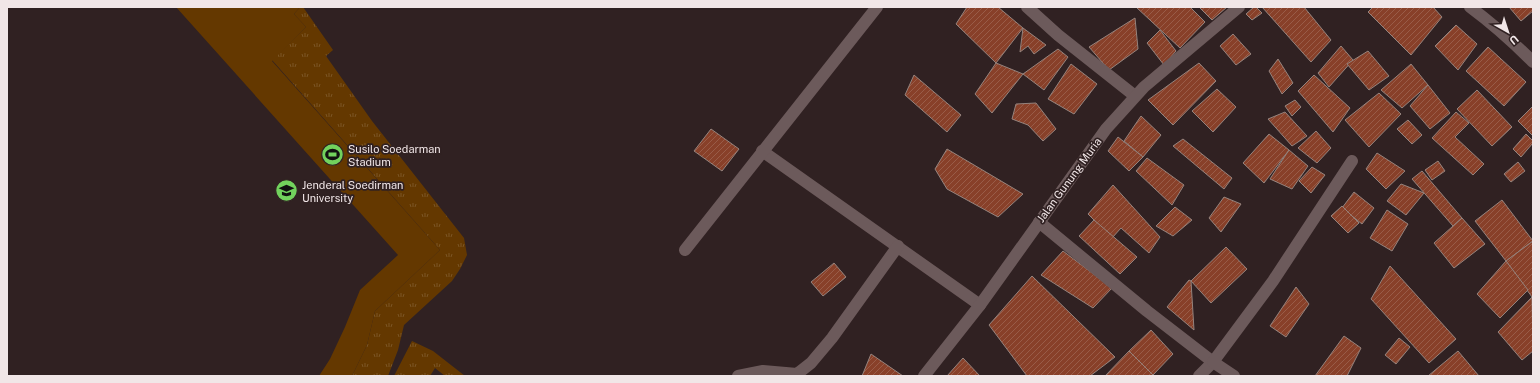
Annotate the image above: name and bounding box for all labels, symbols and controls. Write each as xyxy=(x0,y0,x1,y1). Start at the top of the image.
north arrow xyxy=(1488,12,1528,52)
text: U xyxy=(1507,33,1521,47)
street label: Jalan Gunung Muria xyxy=(1034,136,1104,224)
sports icon: Susilo Soedarman Stadium xyxy=(320,142,346,168)
place label: Susilo Soedarman Stadium xyxy=(348,143,441,168)
school or university icon: Jenderal Soedirman University xyxy=(273,178,299,204)
place label: Jenderal Soedirman University xyxy=(302,179,403,204)

